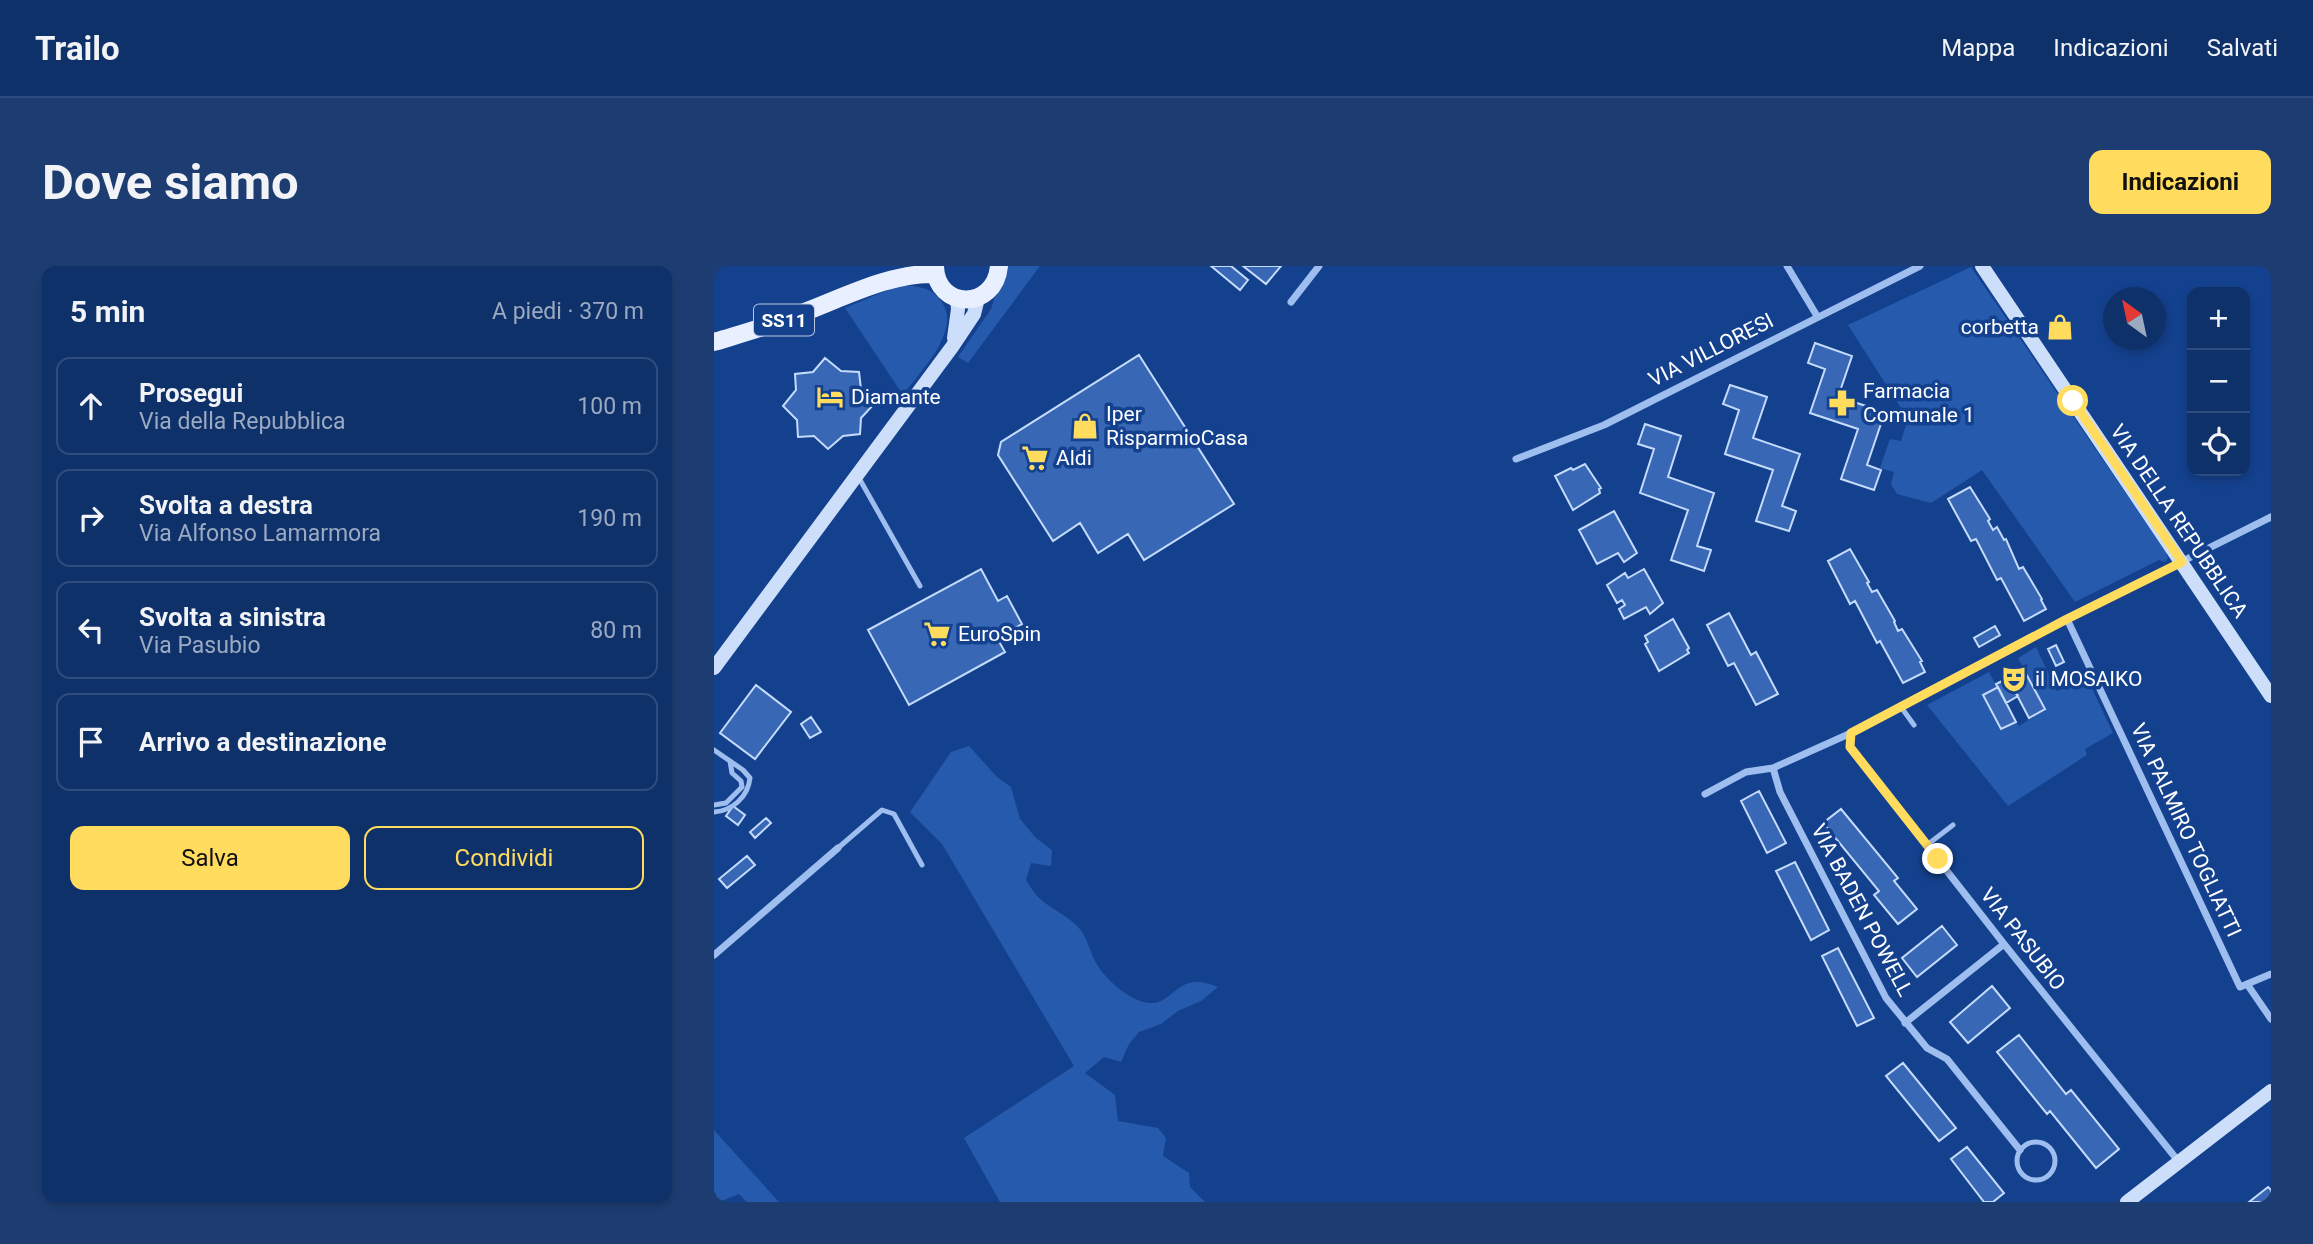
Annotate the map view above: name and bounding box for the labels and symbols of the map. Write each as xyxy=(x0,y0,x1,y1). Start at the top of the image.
north arrow xyxy=(2103,287,2166,350)
road number: SS11 xyxy=(754,304,814,336)
street label: VIA VILLORESI xyxy=(1645,308,1777,392)
shop icon: corbetta xyxy=(2045,312,2075,342)
place label: corbetta xyxy=(1961,315,2039,339)
place label: Farmacia Comunale 1 xyxy=(1863,379,1975,427)
hotel icon: Diamante xyxy=(815,382,845,412)
place label: Diamante xyxy=(851,385,941,409)
route start xyxy=(2057,385,2088,416)
pharmacy icon: Farmacia Comunale 1 xyxy=(1827,388,1857,418)
place label: Iper RisparmioCasa xyxy=(1106,402,1248,450)
shop icon: Iper RisparmioCasa xyxy=(1070,411,1100,441)
street label: VIA DELLA REPUBBLICA xyxy=(2105,420,2253,622)
supermarket icon: Aldi xyxy=(1020,443,1050,473)
place label: Aldi xyxy=(1056,446,1092,470)
supermarket icon: EuroSpin xyxy=(922,619,952,649)
place label: EuroSpin xyxy=(958,622,1041,646)
theatre icon: il MOSAIKO xyxy=(1999,664,2029,694)
place label: il MOSAIKO xyxy=(2035,667,2142,691)
street label: VIA PALMIRO TOGLIATTI xyxy=(2126,719,2246,941)
street label: VIA BADEN POWELL xyxy=(1806,820,1918,1000)
route end xyxy=(1922,843,1953,874)
street label: VIA PASUBIO xyxy=(1976,883,2070,995)

